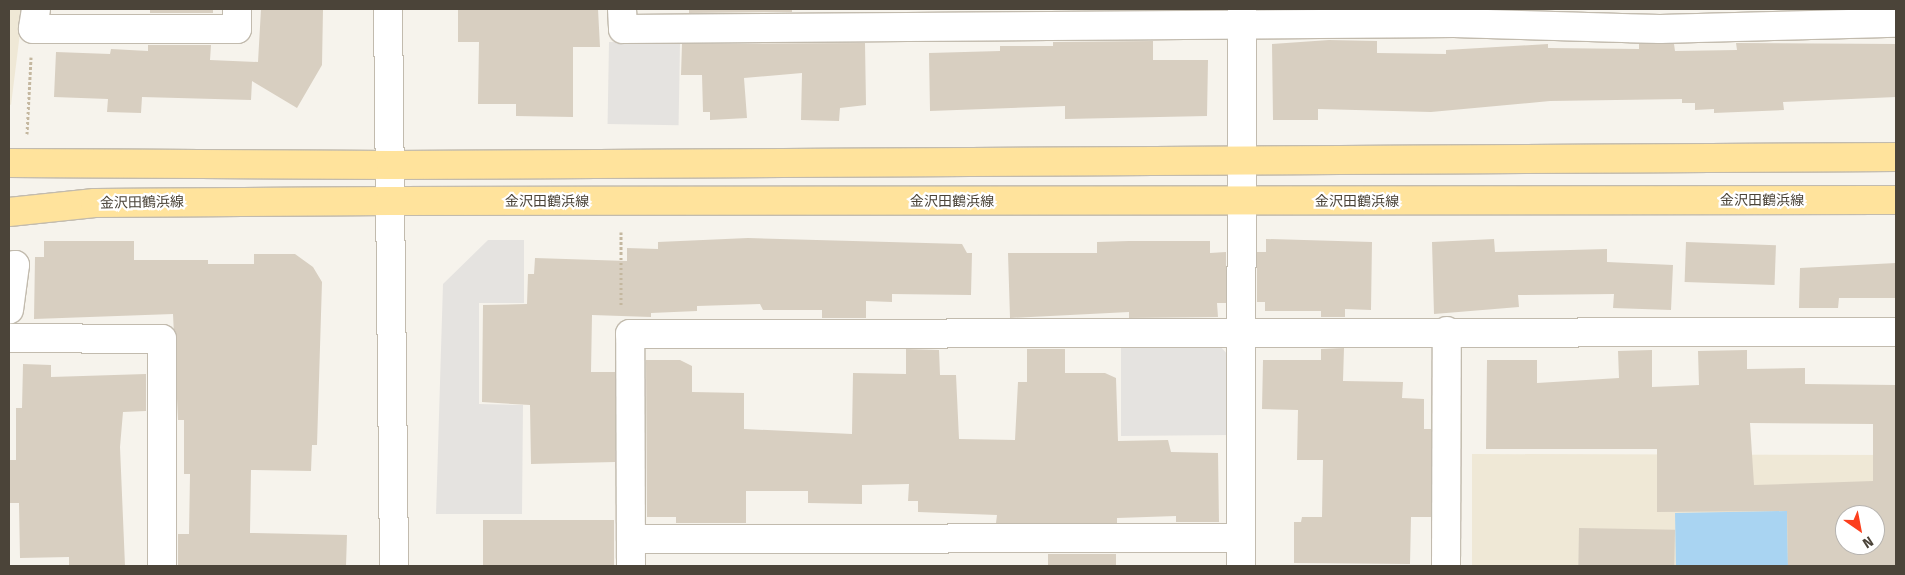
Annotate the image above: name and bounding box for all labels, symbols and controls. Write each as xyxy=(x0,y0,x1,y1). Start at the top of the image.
street label: 金沢田鶴浜線 xyxy=(1720,193,1804,209)
street label: 金沢田鶴浜線 xyxy=(100,194,184,212)
street label: 金沢田鶴浜線 xyxy=(505,194,589,210)
street label: 金沢田鶴浜線 xyxy=(910,194,994,210)
street label: 金沢田鶴浜線 xyxy=(1315,194,1399,210)
north arrow xyxy=(1835,505,1885,555)
text: N xyxy=(1859,532,1876,552)

